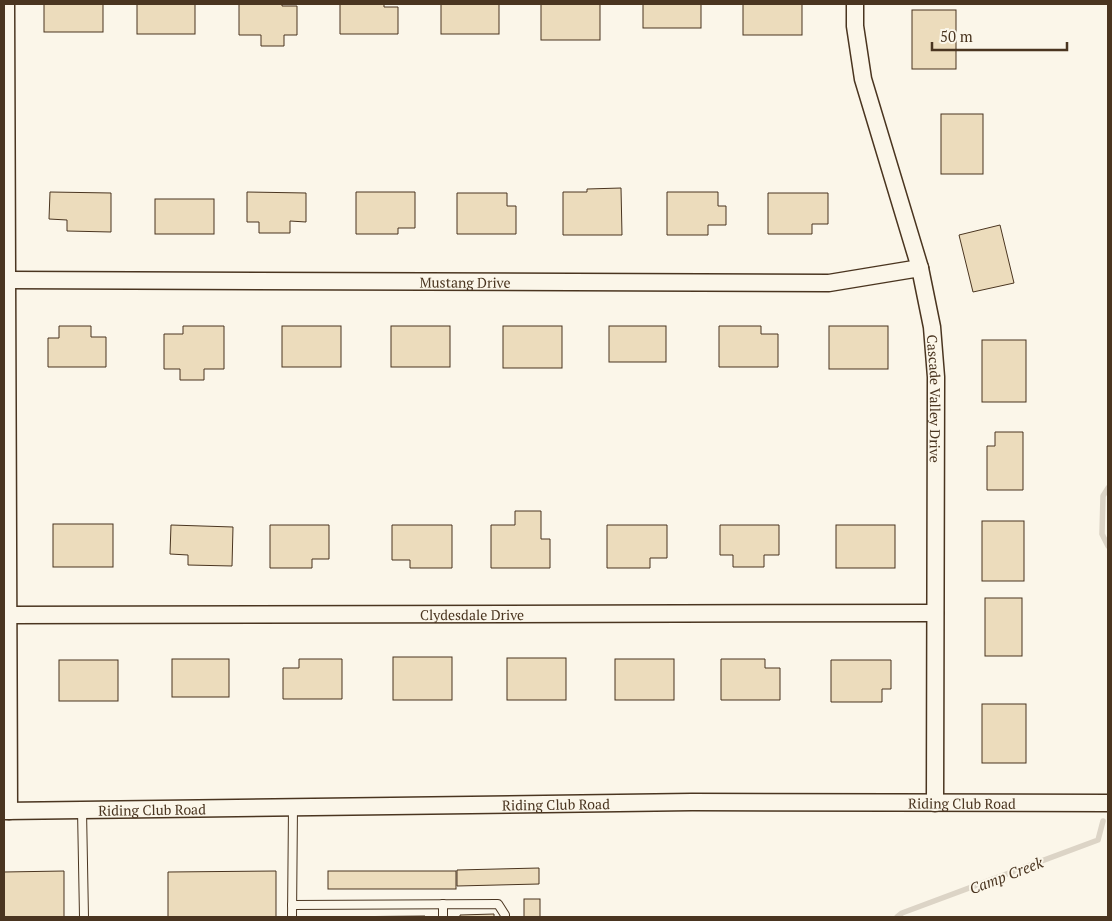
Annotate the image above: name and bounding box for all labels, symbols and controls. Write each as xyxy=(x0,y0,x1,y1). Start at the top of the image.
scale bar xyxy=(932,20,1067,52)
text: 50 m xyxy=(940,26,973,46)
street label: Mustang Drive xyxy=(419,272,511,291)
street label: Cascade Valley Drive xyxy=(923,334,946,463)
street label: Clydesdale Drive xyxy=(420,604,524,624)
street label: Riding Club Road xyxy=(908,793,1016,812)
street label: Riding Club Road xyxy=(502,794,610,814)
street label: Riding Club Road xyxy=(98,799,206,819)
water label: Camp Creek xyxy=(966,852,1046,898)

